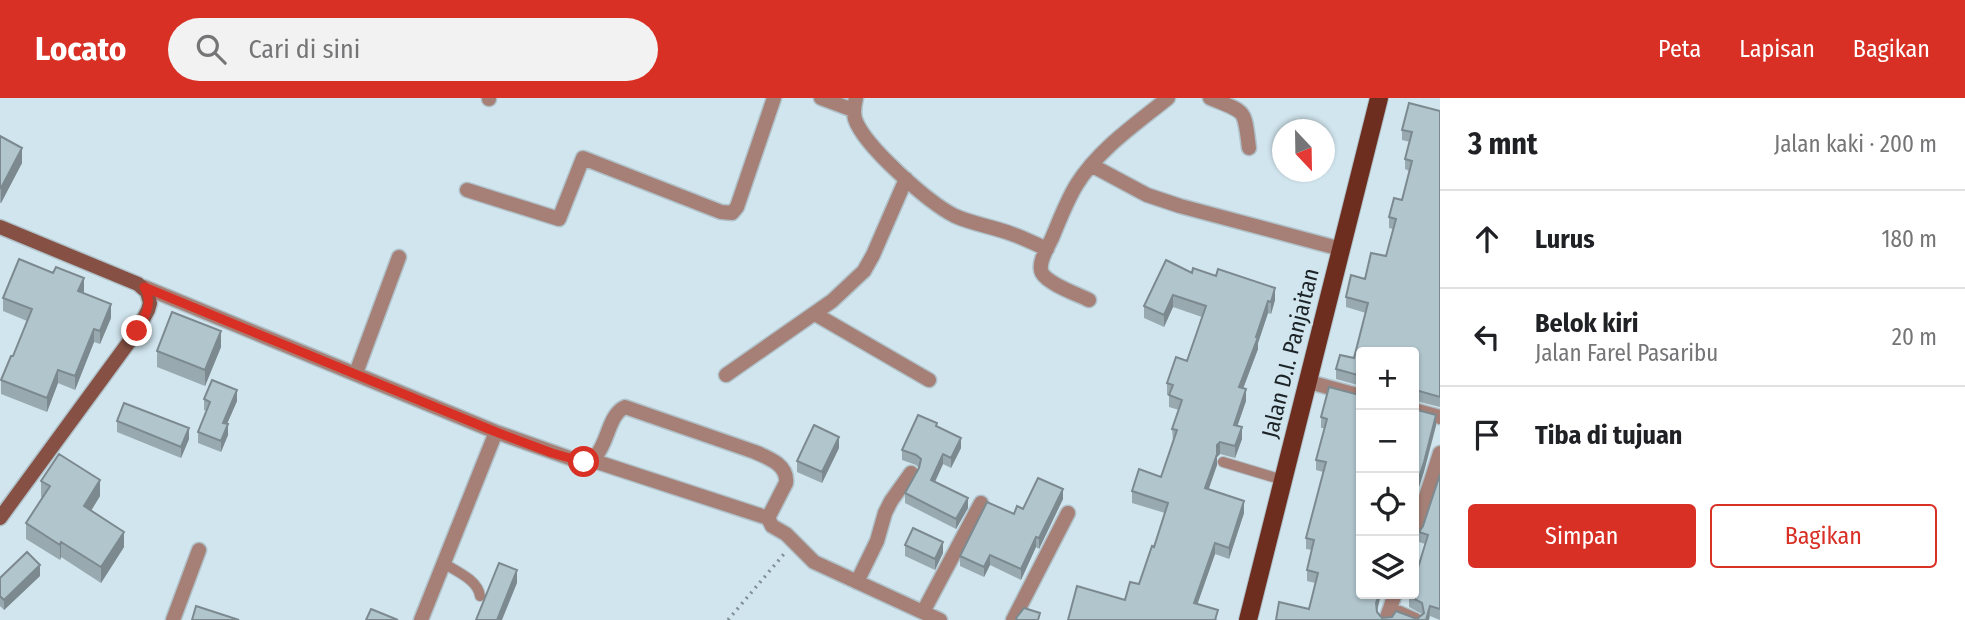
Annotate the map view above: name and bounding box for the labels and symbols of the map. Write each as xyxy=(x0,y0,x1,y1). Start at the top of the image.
north arrow xyxy=(1272,119,1335,182)
street label: Jalan D.I. Panjaitan xyxy=(1255,265,1325,441)
route end xyxy=(121,315,152,346)
route start xyxy=(568,446,599,477)

